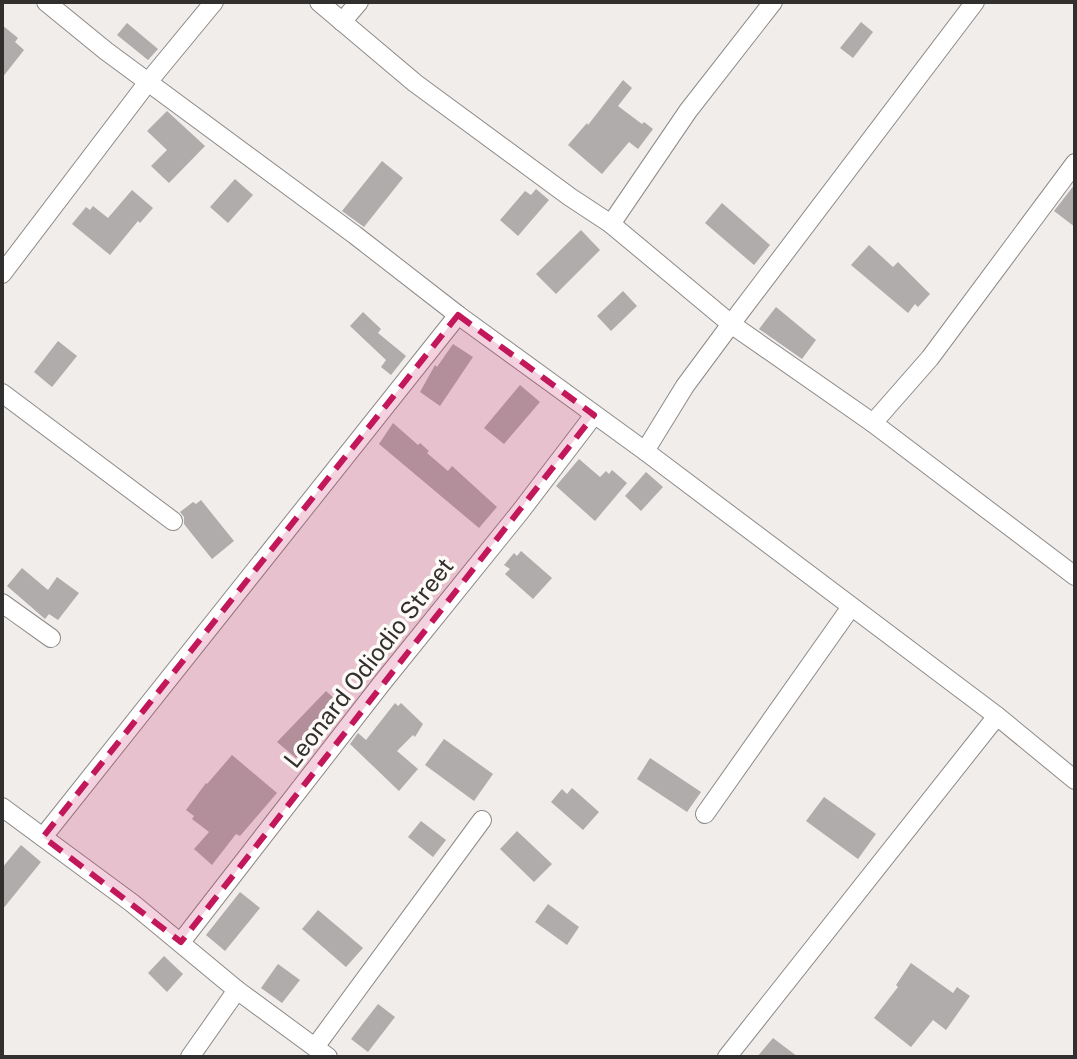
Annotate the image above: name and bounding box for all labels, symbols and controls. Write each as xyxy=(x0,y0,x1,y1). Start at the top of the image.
street label: Leonard Odiodio Street xyxy=(278,552,459,773)

